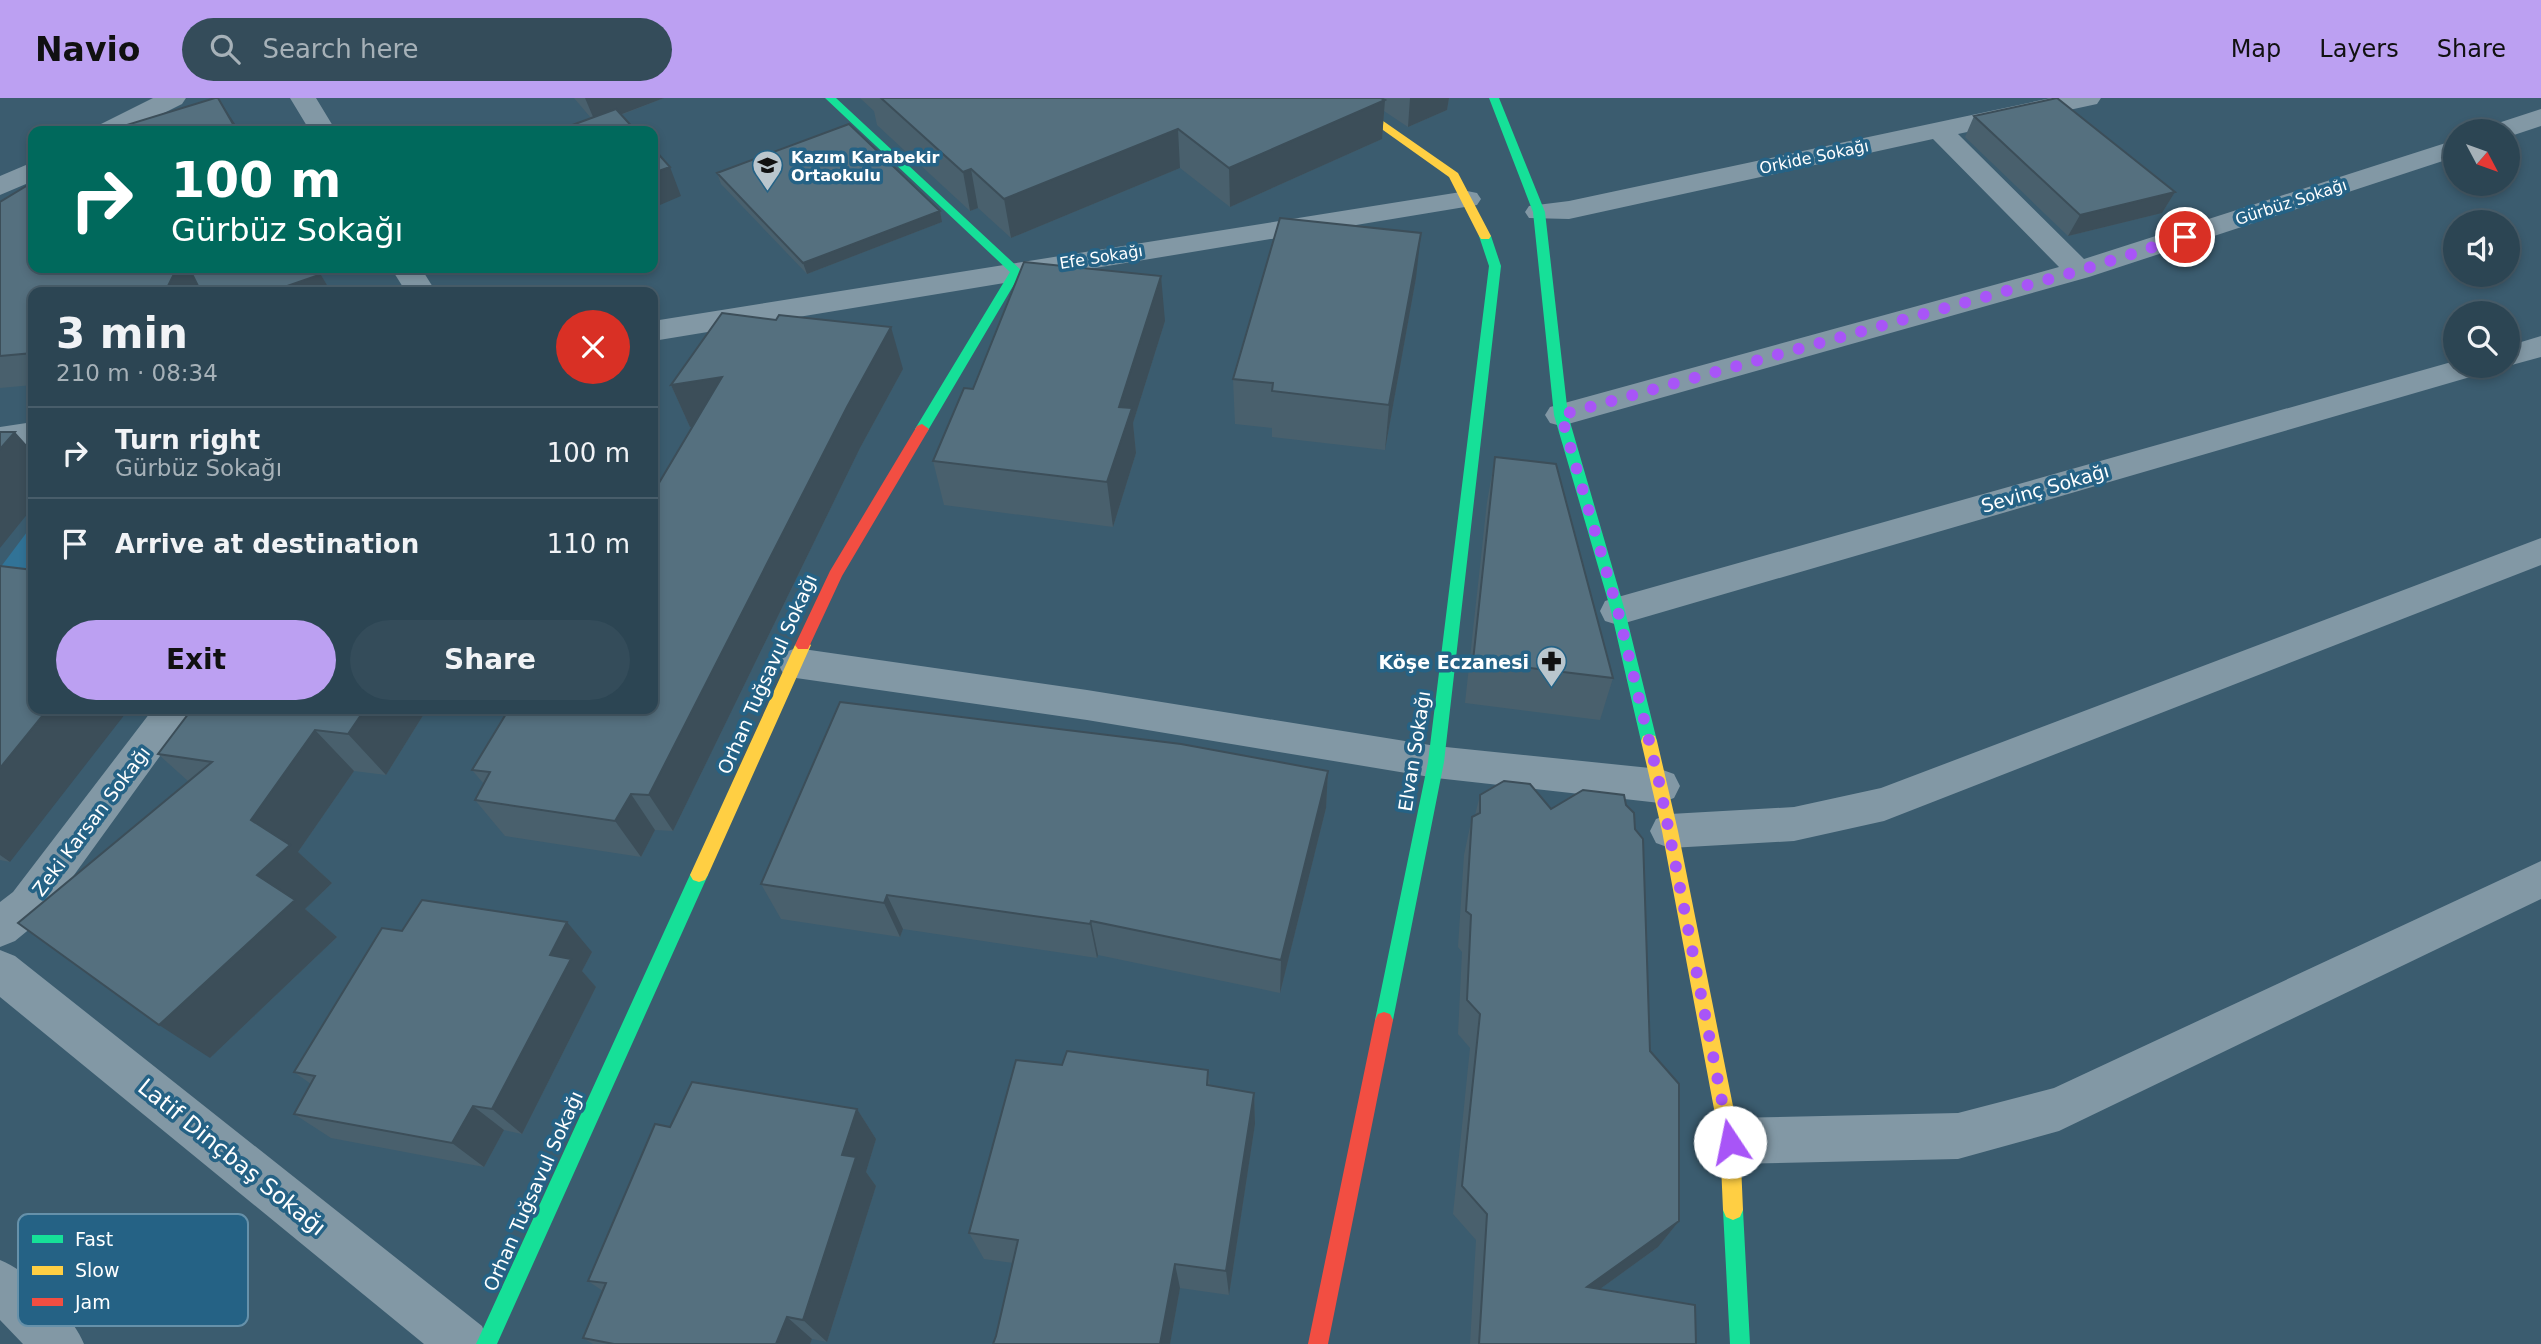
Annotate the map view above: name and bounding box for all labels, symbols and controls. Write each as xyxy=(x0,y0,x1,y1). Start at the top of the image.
search box xyxy=(182,18,672,81)
text: Navio xyxy=(35,30,140,69)
icon: search xyxy=(206,30,244,68)
text: Search here xyxy=(262,34,419,64)
text: Map xyxy=(2231,35,2281,63)
text: Layers xyxy=(2319,35,2399,63)
text: Share xyxy=(2437,35,2506,63)
north arrow xyxy=(2443,119,2520,196)
map controls xyxy=(2443,119,2520,378)
street label: Orkide Sokağı xyxy=(1758,136,1870,178)
place label: Kazım Karabekir Ortaokulu xyxy=(791,148,940,185)
school or university icon: Kazım Karabekir Ortaokulu xyxy=(751,149,785,193)
text: 100 m xyxy=(171,152,341,209)
icon: right xyxy=(56,154,147,245)
street label: Gürbüz Sokağı xyxy=(2233,175,2349,229)
pin xyxy=(2155,207,2215,267)
button: sound xyxy=(2443,210,2520,287)
text: Gürbüz Sokağı xyxy=(171,211,403,249)
icon: arrive xyxy=(2166,218,2204,256)
street label: Efe Sokağı xyxy=(1058,241,1144,273)
button: search xyxy=(2443,301,2520,378)
text: 3 min xyxy=(56,309,188,358)
button: close xyxy=(556,310,630,384)
text: 210 m · 08:34 xyxy=(56,360,218,386)
text: Turn right xyxy=(115,425,260,455)
icon: right xyxy=(56,434,94,472)
text: 100 m xyxy=(547,438,630,468)
text: Gürbüz Sokağı xyxy=(115,455,282,481)
street label: Sevinç Sokağı xyxy=(1978,459,2112,517)
icon: arrive xyxy=(56,525,94,563)
text: Arrive at destination xyxy=(115,529,419,559)
text: 110 m xyxy=(547,529,630,559)
street label: Orhan Tuğsavul Sokağı xyxy=(713,571,821,777)
button: Exit xyxy=(56,620,336,700)
button: Share xyxy=(350,620,630,700)
pharmacy icon: Köşe Eczanesi xyxy=(1535,645,1569,689)
place label: Köşe Eczanesi xyxy=(1378,651,1529,673)
street label: Elvan Sokağı xyxy=(1394,689,1434,813)
street label: Zeki Karsan Sokağı xyxy=(28,742,154,900)
street label: Latif Dinçbaş Sokağı xyxy=(133,1073,331,1241)
street label: Orhan Tuğsavul Sokağı xyxy=(479,1088,587,1294)
position arrow xyxy=(1693,1105,1767,1179)
legend xyxy=(18,1214,248,1326)
text: Fast xyxy=(75,1228,113,1250)
text: Slow xyxy=(75,1259,120,1281)
text: Jam xyxy=(74,1291,111,1313)

